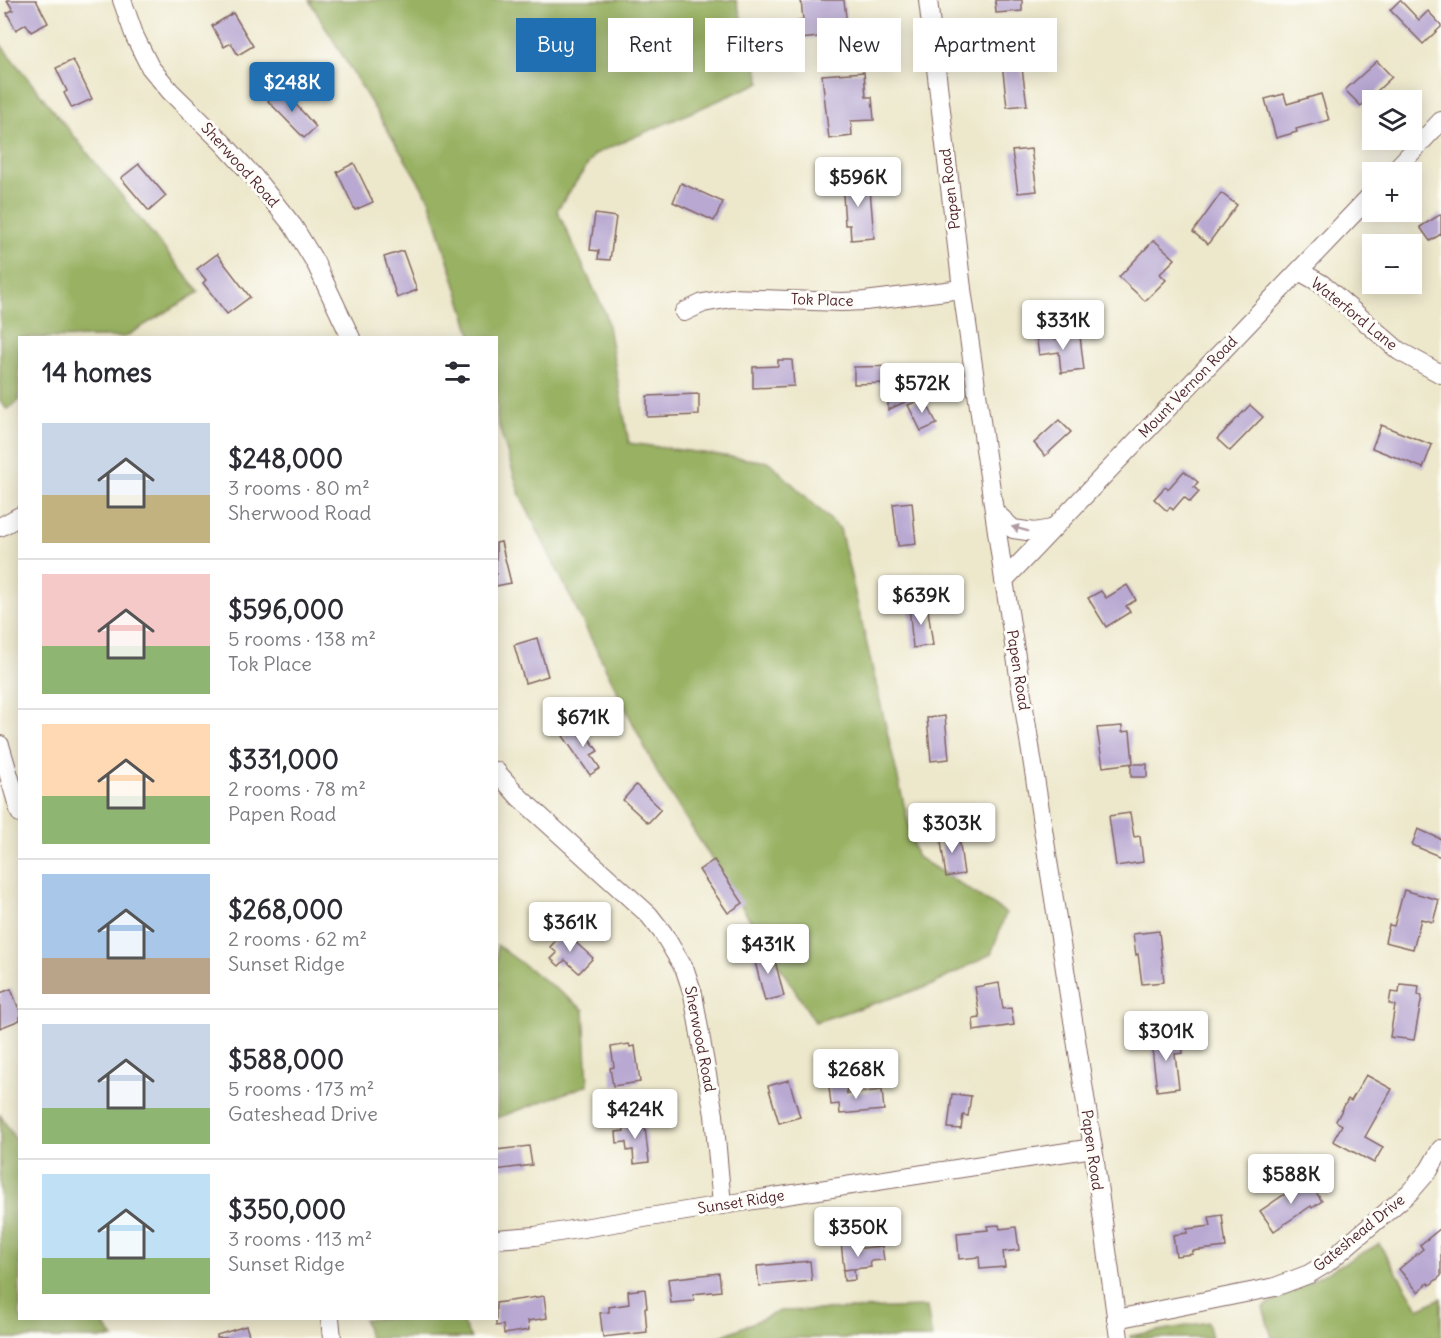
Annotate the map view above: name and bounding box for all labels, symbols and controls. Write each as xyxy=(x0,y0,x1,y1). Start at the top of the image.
chip: Buy xyxy=(516,18,596,72)
chip: Rent xyxy=(608,18,693,72)
chip: Filters xyxy=(705,18,805,72)
chip: New xyxy=(817,18,901,72)
chip: Apartment xyxy=(913,18,1057,72)
pin: $248K xyxy=(250,62,334,113)
text: $248K xyxy=(263,69,321,94)
map controls xyxy=(1362,90,1422,294)
button: layers xyxy=(1362,90,1422,150)
street label: Sherwood Road xyxy=(197,118,283,211)
street label: Papen Road xyxy=(935,147,964,231)
pin: $596K xyxy=(816,157,900,208)
button: + xyxy=(1362,162,1422,222)
text: $596K xyxy=(829,164,887,189)
button: − xyxy=(1362,234,1422,294)
street label: Waterford Lane xyxy=(1307,273,1401,354)
street label: Tok Place xyxy=(790,289,854,310)
pin: $331K xyxy=(1021,300,1105,351)
text: $331K xyxy=(1036,307,1090,332)
street label: Mount Vernon Road xyxy=(1134,332,1241,441)
text: 14 homes xyxy=(42,356,152,389)
icon: filters xyxy=(441,356,474,389)
pin: $572K xyxy=(880,363,964,414)
text: $572K xyxy=(894,370,950,395)
text: $248,000 xyxy=(228,442,343,475)
icon: home xyxy=(90,447,162,519)
text: 3 rooms · 80 m² xyxy=(228,475,370,500)
text: Sherwood Road xyxy=(228,500,371,525)
one-way arrow xyxy=(1011,523,1029,533)
pin: $639K xyxy=(879,575,963,626)
text: $639K xyxy=(892,582,950,607)
text: $596,000 xyxy=(228,593,344,626)
icon: home xyxy=(90,598,162,670)
text: 5 rooms · 138 m² xyxy=(228,626,376,651)
street label: Papen Road xyxy=(1003,628,1034,712)
text: Tok Place xyxy=(228,651,312,676)
pin: $671K xyxy=(541,697,625,748)
text: $671K xyxy=(557,704,609,729)
text: $331,000 xyxy=(228,743,339,776)
icon: home xyxy=(90,748,162,820)
text: 2 rooms · 78 m² xyxy=(228,776,366,801)
text: Papen Road xyxy=(228,801,336,826)
pin: $303K xyxy=(910,803,994,854)
text: $303K xyxy=(922,810,982,835)
text: $268,000 xyxy=(228,893,343,926)
icon: home xyxy=(90,898,162,970)
pin: $361K xyxy=(528,902,612,953)
text: $361K xyxy=(543,909,597,934)
pin: $431K xyxy=(726,924,810,975)
text: 2 rooms · 62 m² xyxy=(228,926,367,951)
text: $431K xyxy=(741,931,795,956)
text: Sunset Ridge xyxy=(228,951,345,976)
street label: Sherwood Road xyxy=(681,984,720,1094)
pin: $301K xyxy=(1124,1011,1208,1062)
text: $301K xyxy=(1138,1018,1194,1043)
text: $588,000 xyxy=(228,1043,344,1076)
icon: home xyxy=(90,1048,162,1120)
pin: $268K xyxy=(814,1049,898,1100)
text: $268K xyxy=(827,1056,885,1081)
text: 5 rooms · 173 m² xyxy=(228,1076,374,1101)
pin: $424K xyxy=(593,1089,677,1140)
text: $424K xyxy=(606,1096,664,1121)
text: Gateshead Drive xyxy=(228,1101,378,1126)
street label: Papen Road xyxy=(1077,1108,1108,1192)
pin: $588K xyxy=(1249,1154,1333,1205)
text: $588K xyxy=(1262,1161,1320,1186)
street label: Sunset Ridge xyxy=(696,1185,786,1218)
street label: Gateshead Drive xyxy=(1309,1190,1408,1275)
text: $350,000 xyxy=(228,1193,346,1226)
icon: home xyxy=(90,1198,162,1270)
pin: $350K xyxy=(816,1207,900,1258)
text: $350K xyxy=(828,1214,888,1239)
text: 3 rooms · 113 m² xyxy=(228,1226,372,1251)
text: Sunset Ridge xyxy=(228,1251,345,1276)

